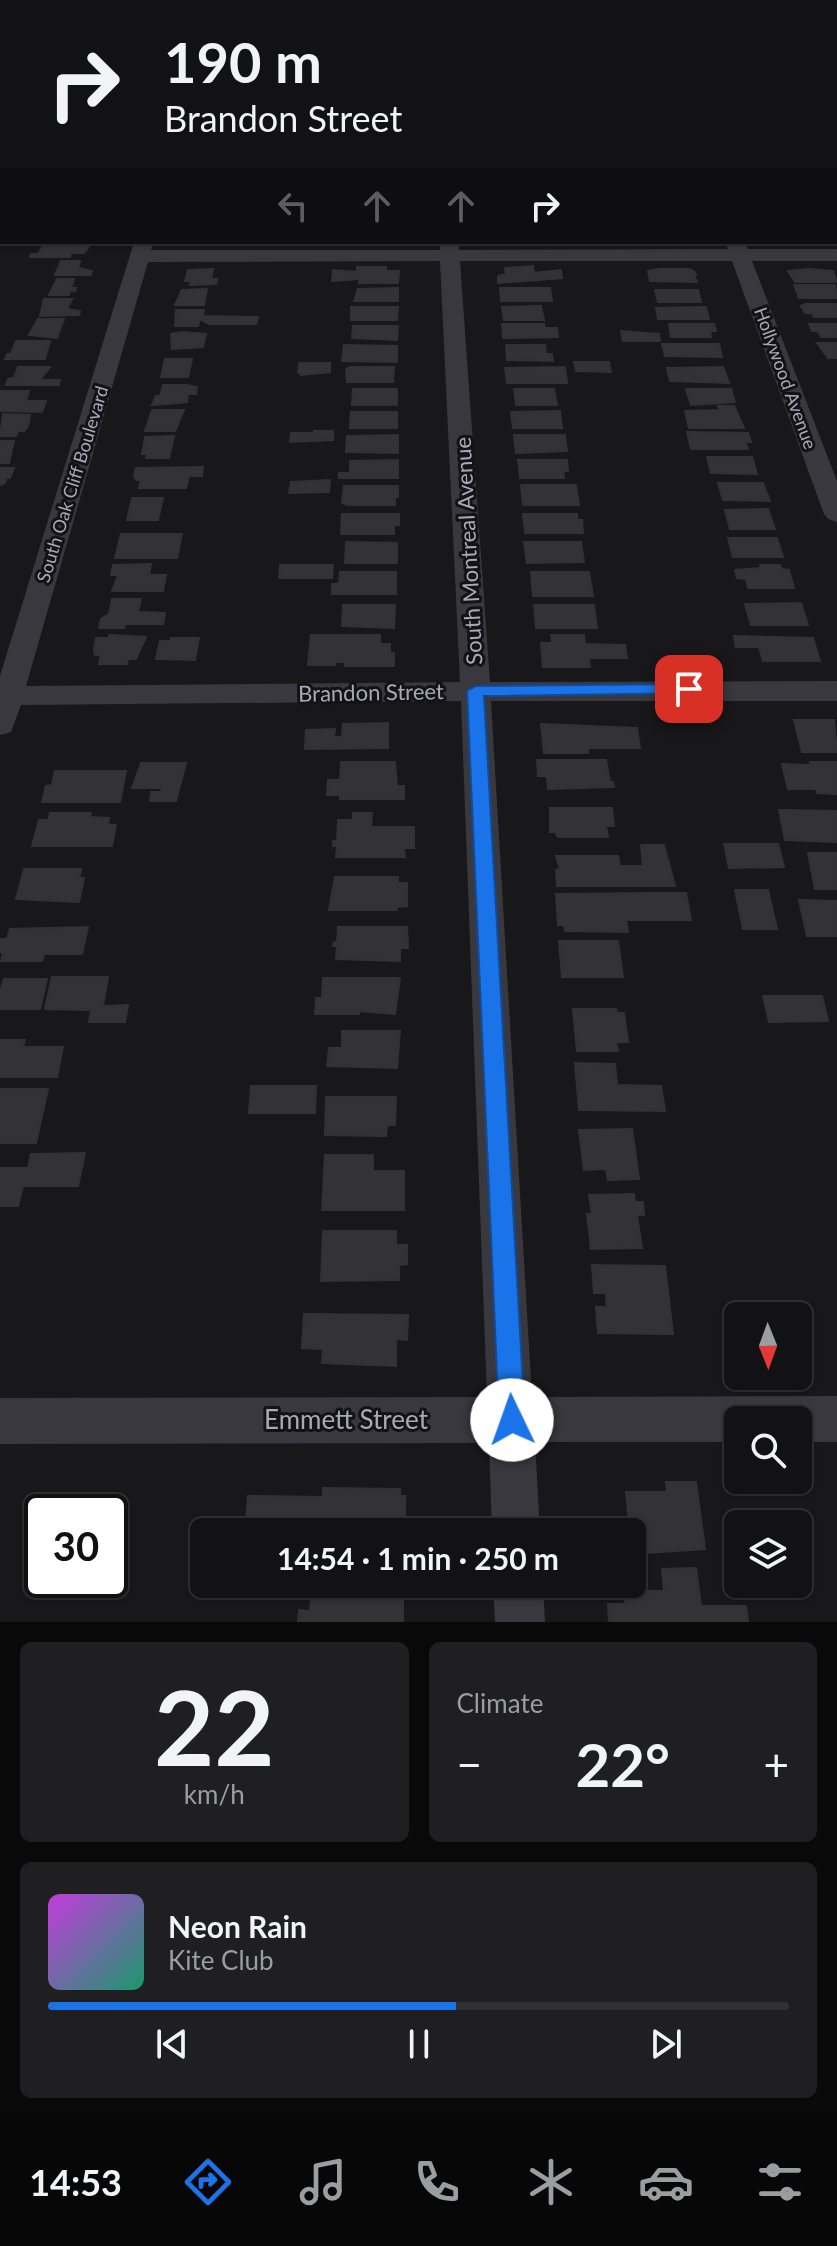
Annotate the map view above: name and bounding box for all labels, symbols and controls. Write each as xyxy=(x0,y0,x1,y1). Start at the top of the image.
text: 190 m xyxy=(164,28,322,95)
icon: right xyxy=(32,32,136,136)
text: Brandon Street xyxy=(164,96,402,140)
icon: left xyxy=(271,184,315,228)
icon: ahead xyxy=(355,184,399,228)
icon: ahead xyxy=(439,184,483,228)
icon: right xyxy=(523,184,567,228)
street label: Hollywood Avenue xyxy=(750,304,822,452)
street label: South Oak Cliff Boulevard xyxy=(32,383,112,585)
street label: South Montreal Avenue xyxy=(449,436,487,666)
pin xyxy=(655,655,723,723)
icon: arrive xyxy=(667,667,711,711)
street label: Brandon Street xyxy=(298,677,444,707)
north arrow xyxy=(724,1302,812,1390)
map controls xyxy=(724,1302,812,1598)
position arrow xyxy=(470,1378,554,1462)
street label: Emmett Street xyxy=(264,1403,429,1435)
button: search xyxy=(724,1406,812,1494)
speed limit sign: 30 xyxy=(24,1494,128,1598)
button: layers xyxy=(724,1510,812,1598)
text: 14:54 · 1 min · 250 m xyxy=(277,1540,559,1576)
text: 22 xyxy=(154,1663,275,1788)
text: Climate xyxy=(457,1687,543,1719)
text: 22° xyxy=(575,1728,670,1800)
text: − xyxy=(457,1738,482,1790)
text: + xyxy=(763,1738,789,1790)
text: km/h xyxy=(184,1778,245,1810)
text: Neon Rain xyxy=(168,1908,307,1944)
text: Kite Club xyxy=(168,1944,274,1976)
icon: previous xyxy=(150,2022,194,2066)
icon: pause xyxy=(397,2022,441,2066)
icon: next xyxy=(644,2022,688,2066)
icon: directions xyxy=(180,2154,236,2210)
icon: music xyxy=(295,2154,351,2210)
icon: phone xyxy=(409,2154,465,2210)
icon: climate xyxy=(523,2154,579,2210)
icon: car xyxy=(638,2154,694,2210)
icon: filters xyxy=(752,2154,808,2210)
text: 14:53 xyxy=(29,2160,122,2204)

